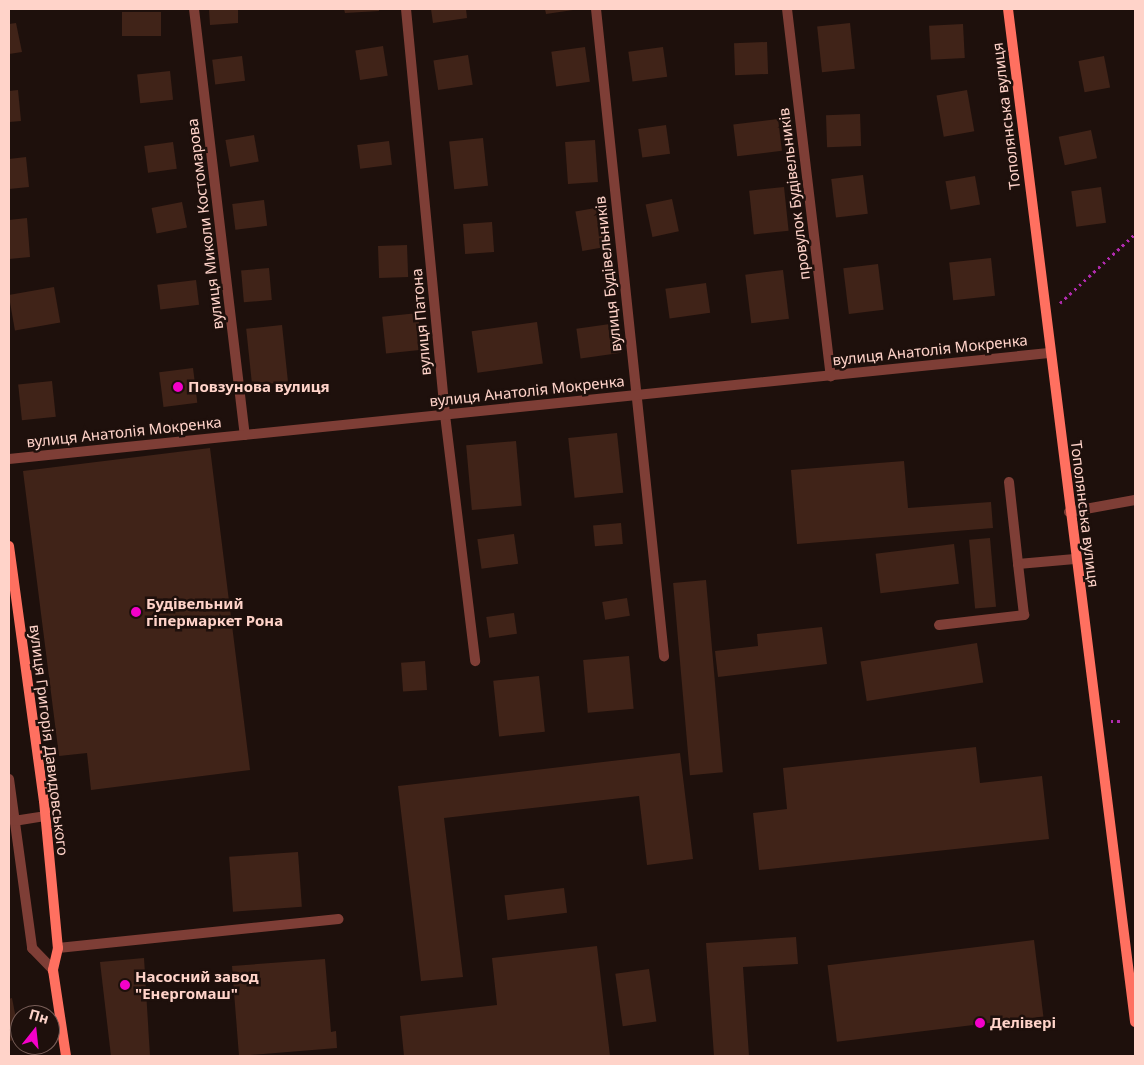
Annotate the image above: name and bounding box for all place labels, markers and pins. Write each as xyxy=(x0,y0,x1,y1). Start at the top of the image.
place label: Повзунова вулиця xyxy=(188,378,330,396)
marker: Повзунова вулиця xyxy=(172,381,184,393)
place label: Будівельний гіпермаркет Рона xyxy=(146,594,283,629)
marker: Будівельний гіпермаркет Рона xyxy=(130,606,142,618)
place label: Насосний завод "Енергомаш" xyxy=(135,967,259,1002)
marker: Насосний завод "Енергомаш" xyxy=(119,979,131,991)
place label: Делівері xyxy=(990,1014,1056,1032)
marker: Делівері xyxy=(974,1017,986,1029)

